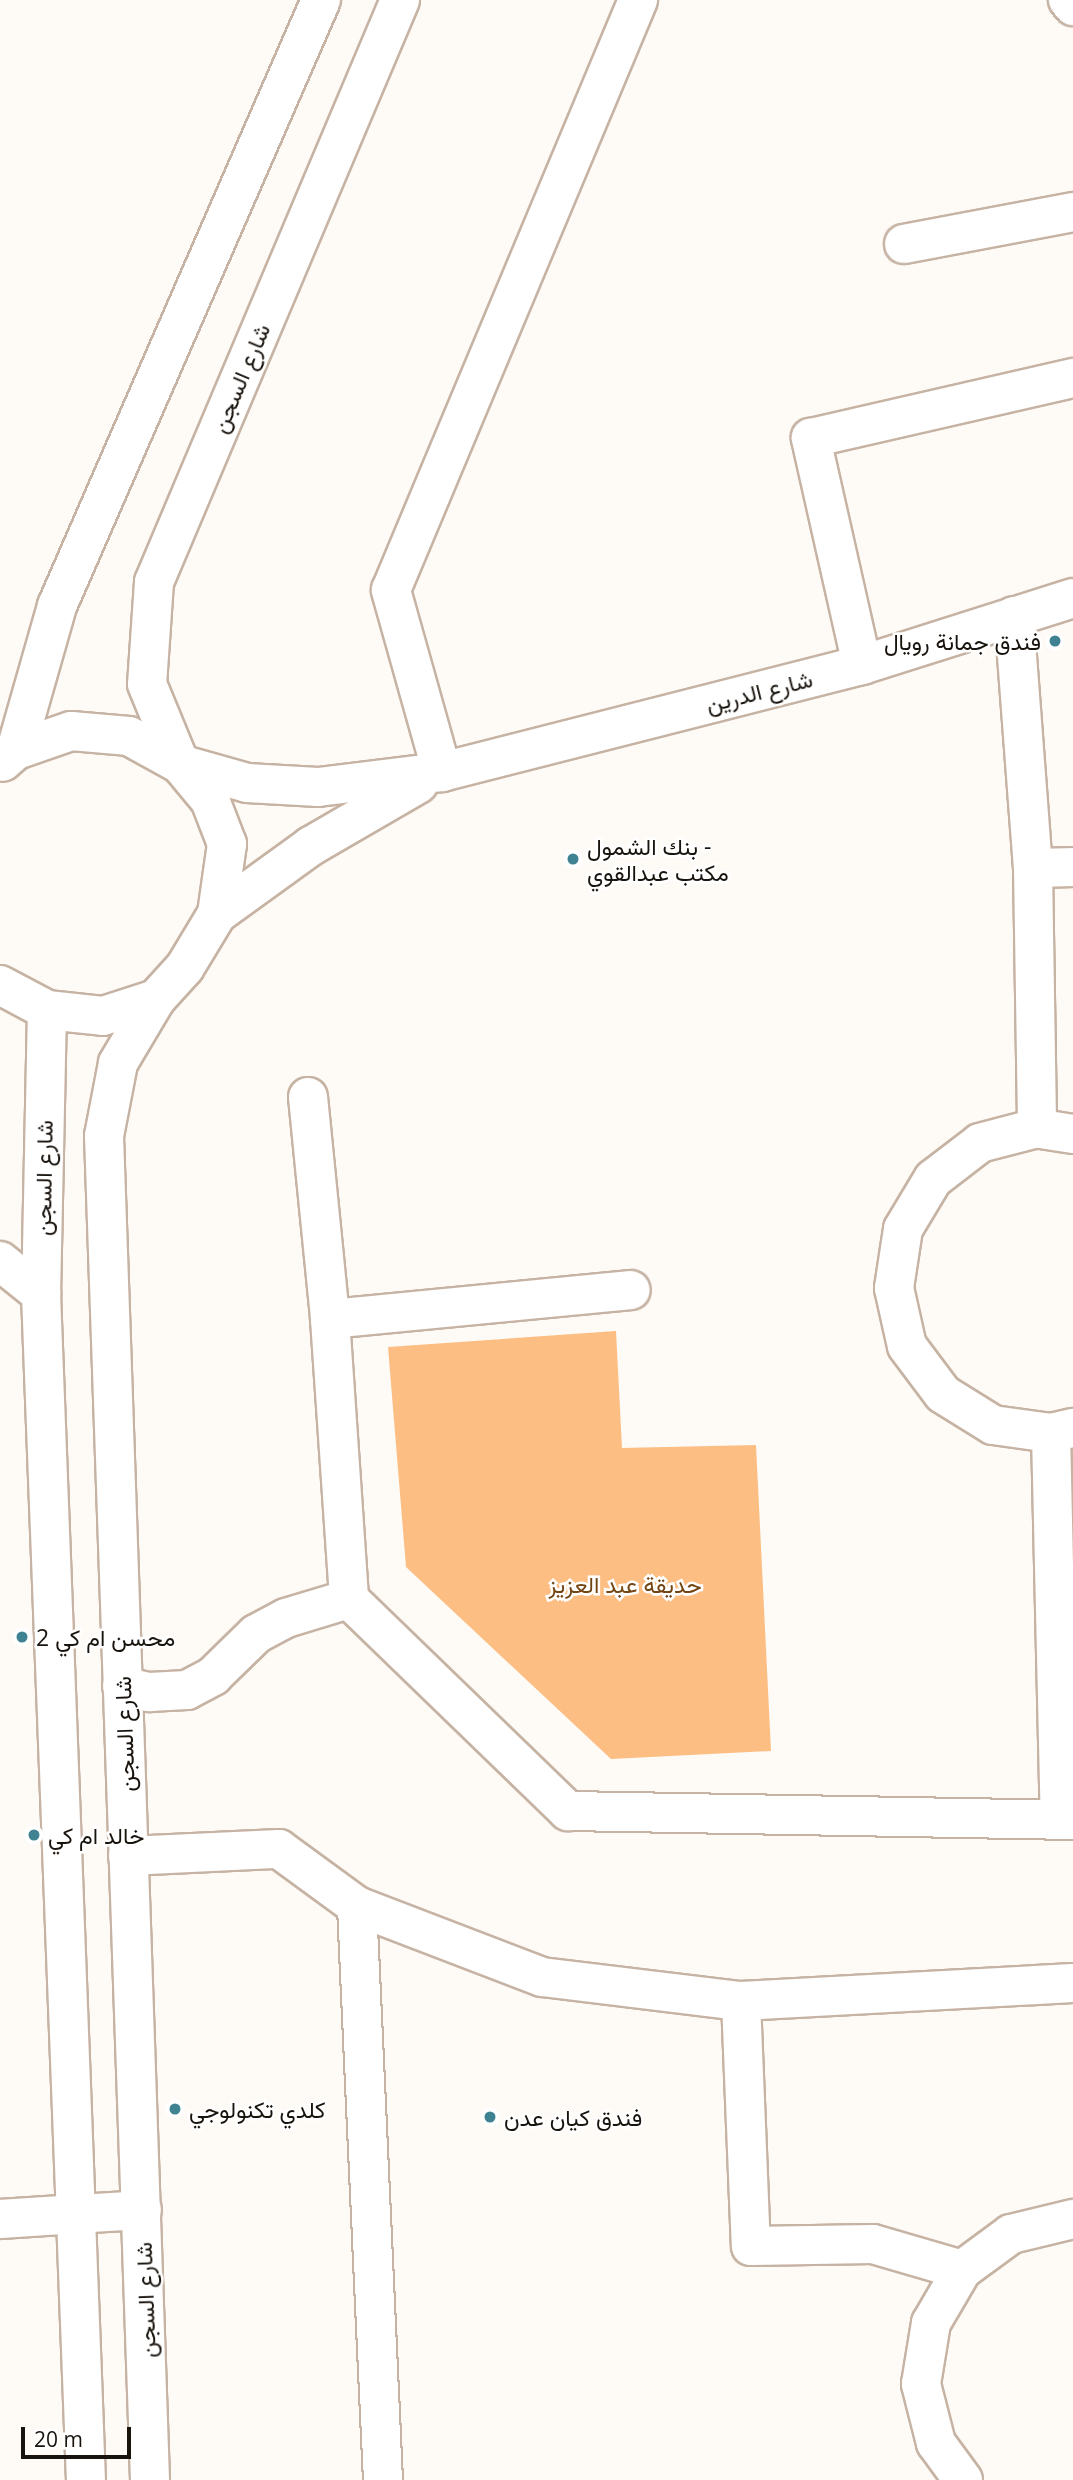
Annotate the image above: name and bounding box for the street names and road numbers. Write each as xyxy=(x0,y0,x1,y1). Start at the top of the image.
street label: شارع السجن xyxy=(205,319,275,437)
street label: شارع الدرين xyxy=(703,664,815,718)
street label: شارع السجن xyxy=(28,1120,58,1236)
street label: شارع السجن xyxy=(108,1676,140,1792)
street label: شارع السجن xyxy=(129,2242,161,2358)

